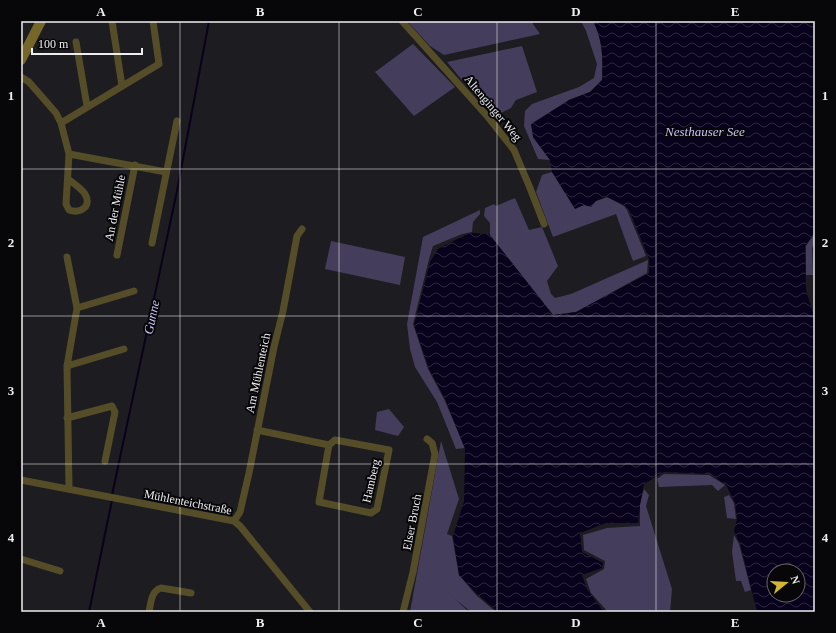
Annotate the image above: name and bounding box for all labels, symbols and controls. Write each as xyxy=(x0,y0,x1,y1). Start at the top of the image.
text: A xyxy=(96,4,106,19)
text: B xyxy=(256,4,265,19)
text: C xyxy=(413,4,423,19)
text: D xyxy=(571,4,581,19)
text: E xyxy=(731,4,739,19)
scale bar xyxy=(32,30,142,56)
text: 100 m xyxy=(38,37,69,51)
street label: Altenginger Weg xyxy=(461,72,525,144)
text: 1 xyxy=(8,88,14,103)
text: 1 xyxy=(822,88,828,103)
water label: Nesthauser See xyxy=(664,124,745,139)
street label: An der Mühle xyxy=(102,174,128,242)
text: 2 xyxy=(8,235,14,250)
text: 2 xyxy=(822,235,828,250)
water label: Gunne xyxy=(141,298,162,336)
street label: Am Mühlenteich xyxy=(243,332,273,414)
text: 3 xyxy=(8,383,15,398)
text: 3 xyxy=(822,383,829,398)
street label: Hamberg xyxy=(359,458,383,504)
street label: Mühlenteichstraße xyxy=(143,487,233,517)
street label: Elser Bruch xyxy=(400,493,424,551)
text: 4 xyxy=(8,530,15,545)
text: 4 xyxy=(822,530,829,545)
north arrow xyxy=(766,563,806,603)
text: N xyxy=(789,574,802,586)
text: A xyxy=(96,615,106,630)
text: B xyxy=(256,615,265,630)
text: C xyxy=(413,615,423,630)
text: D xyxy=(571,615,581,630)
text: E xyxy=(731,615,739,630)

